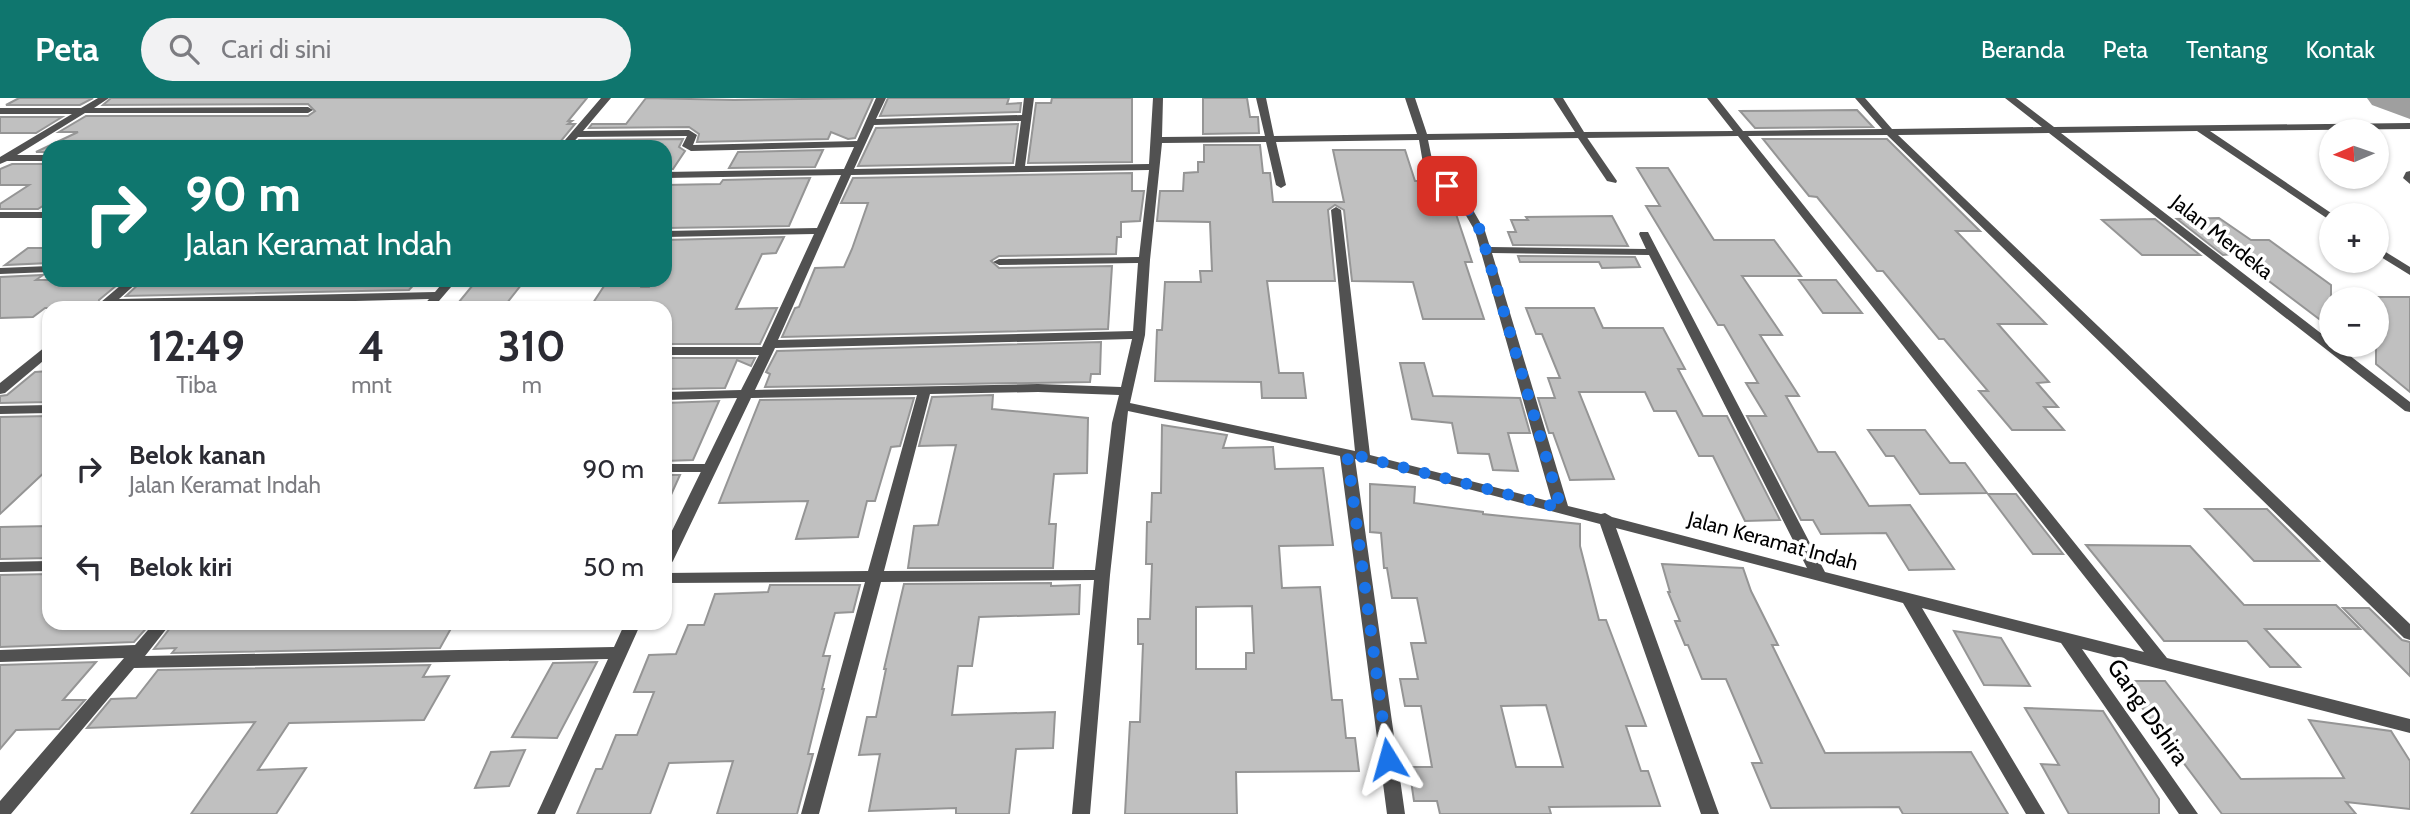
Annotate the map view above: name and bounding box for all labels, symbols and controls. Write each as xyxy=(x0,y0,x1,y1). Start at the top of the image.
search box xyxy=(141,18,631,81)
text: Peta xyxy=(35,29,99,69)
icon: search xyxy=(165,30,203,68)
text: Cari di sini xyxy=(221,33,331,65)
text: Beranda xyxy=(1981,35,2065,64)
text: Peta xyxy=(2103,35,2148,64)
text: Tentang xyxy=(2186,35,2267,64)
text: Kontak xyxy=(2305,35,2375,64)
north arrow xyxy=(2319,119,2389,189)
map controls xyxy=(2319,119,2389,357)
pin xyxy=(1417,156,1477,216)
text: 90 m xyxy=(185,164,301,223)
icon: arrive xyxy=(1428,167,1466,205)
icon: right xyxy=(70,168,161,259)
street label: Jalan Merdeka xyxy=(2166,188,2278,284)
button: + xyxy=(2319,203,2389,273)
text: Jalan Keramat Indah xyxy=(185,224,452,263)
button: − xyxy=(2319,287,2389,357)
text: 12:49 xyxy=(148,320,245,372)
text: 4 xyxy=(358,320,384,372)
text: 310 xyxy=(498,320,566,372)
text: Tiba xyxy=(176,371,217,399)
text: mnt xyxy=(351,371,392,399)
text: m xyxy=(522,371,542,399)
text: Belok kanan xyxy=(129,439,266,471)
icon: right xyxy=(70,450,108,488)
text: 90 m xyxy=(582,453,644,485)
text: Jalan Keramat Indah xyxy=(129,471,321,499)
street label: Jalan Keramat Indah xyxy=(1684,505,1861,575)
icon: left xyxy=(70,548,108,586)
text: Belok kiri xyxy=(129,551,232,583)
text: 50 m xyxy=(583,551,644,583)
street label: Gang Dshira xyxy=(2101,653,2196,771)
position arrow xyxy=(1351,722,1425,796)

